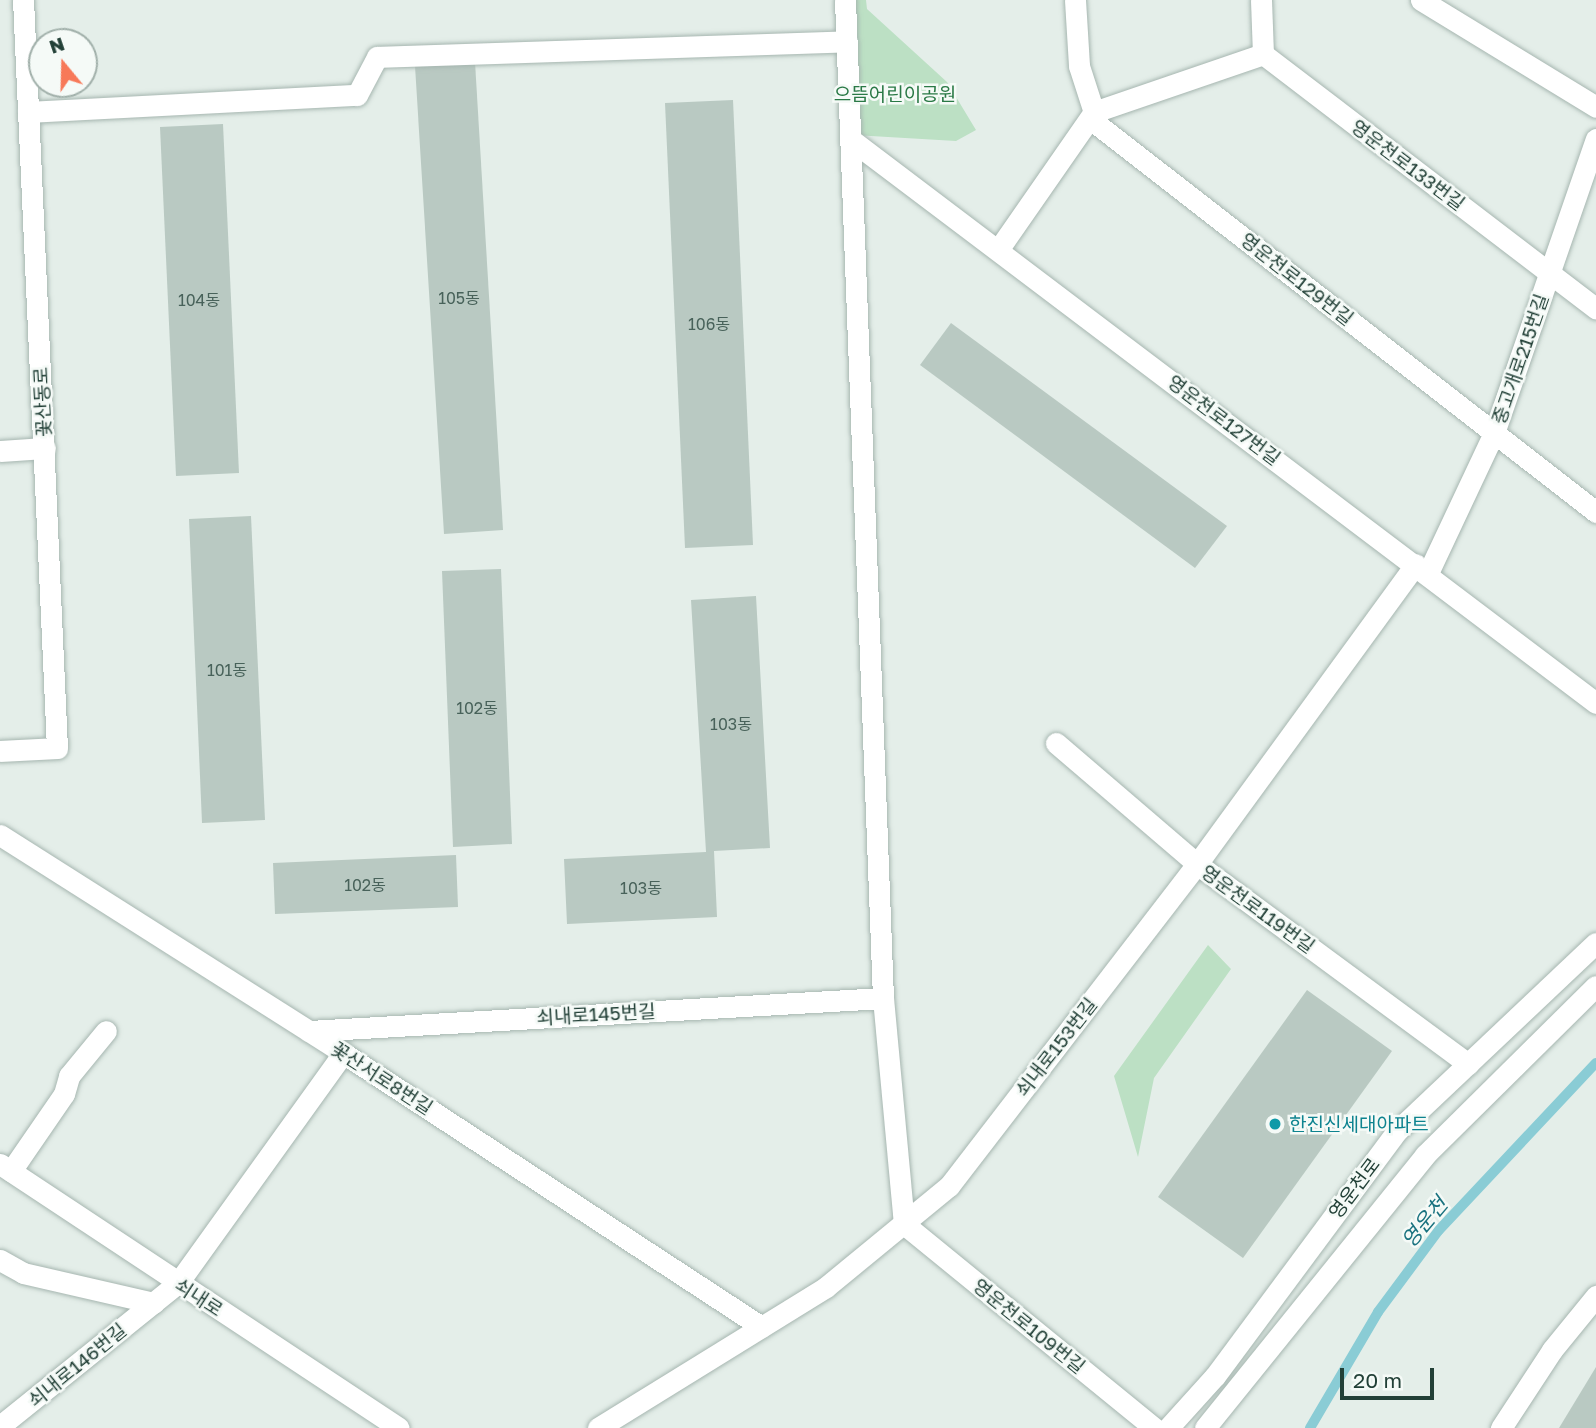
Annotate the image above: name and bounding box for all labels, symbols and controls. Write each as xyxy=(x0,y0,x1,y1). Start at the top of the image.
north arrow xyxy=(28,28,98,98)
text: N xyxy=(46,31,67,58)
park label: 으뜸어린이공원 xyxy=(834,83,956,105)
street label: 영운천로133번길 xyxy=(1347,115,1469,215)
street label: 영운천로129번길 xyxy=(1236,228,1358,330)
house number: 105동 xyxy=(438,288,480,308)
house number: 104동 xyxy=(178,290,220,310)
street label: 중고개로215번길 xyxy=(1487,291,1553,427)
house number: 106동 xyxy=(688,314,730,334)
street label: 꽃산동로 xyxy=(29,366,55,438)
street label: 영운천로127번길 xyxy=(1163,370,1285,470)
house number: 101동 xyxy=(207,660,247,680)
house number: 102동 xyxy=(456,698,498,718)
house number: 103동 xyxy=(710,714,752,734)
street label: 영운천로119번길 xyxy=(1197,860,1319,958)
house number: 102동 xyxy=(344,875,386,895)
house number: 103동 xyxy=(620,878,662,898)
street label: 쇠내로153번길 xyxy=(1010,993,1102,1101)
street label: 쇠내로145번길 xyxy=(536,999,656,1029)
street label: 꽃산서로8번길 xyxy=(327,1037,437,1119)
place label: 한진신세대아파트 xyxy=(1289,1113,1429,1135)
marker: 한진신세대아파트 xyxy=(1267,1116,1283,1132)
street label: 영운천로 xyxy=(1324,1153,1384,1223)
water label: 영운천 xyxy=(1396,1192,1452,1252)
street label: 쇠내로 xyxy=(171,1273,227,1321)
street label: 영운천로109번길 xyxy=(968,1274,1090,1378)
street label: 쇠내로146번길 xyxy=(23,1318,131,1412)
scale bar xyxy=(1344,1354,1438,1398)
text: 20 m xyxy=(1353,1367,1402,1393)

